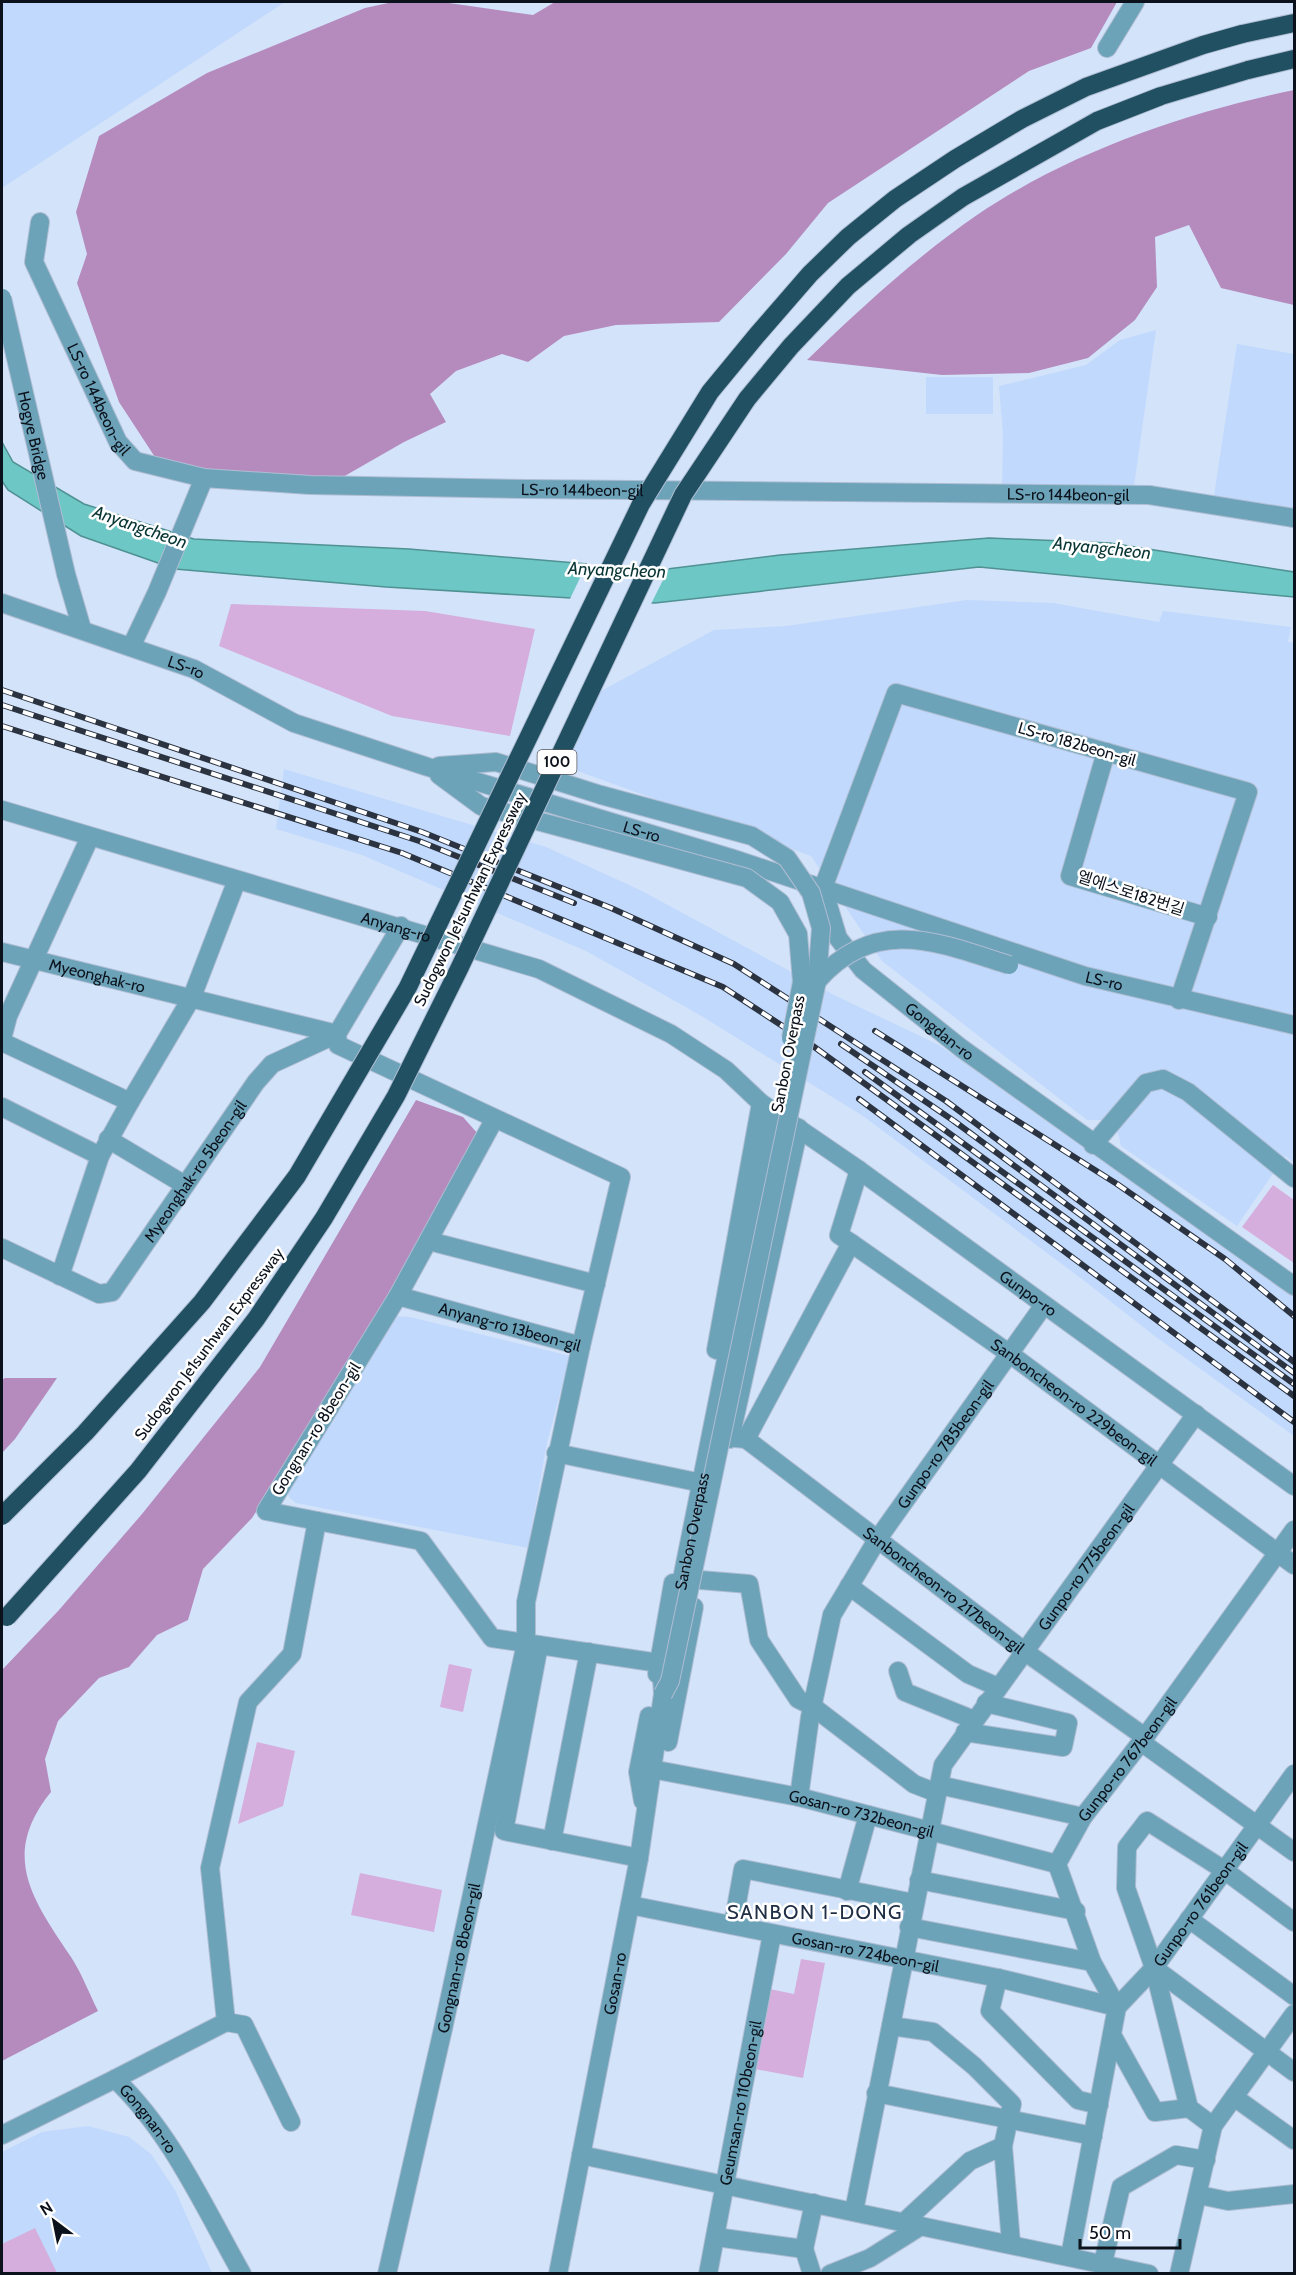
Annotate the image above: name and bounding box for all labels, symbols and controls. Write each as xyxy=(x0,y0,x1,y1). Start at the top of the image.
street label: LS-ro 144beon-gil xyxy=(64,340,135,459)
street label: Hogye Bridge xyxy=(14,389,53,482)
street label: LS-ro 144beon-gil xyxy=(521,479,644,500)
street label: LS-ro 144beon-gil xyxy=(1007,484,1130,504)
water label: Anyangcheon xyxy=(89,500,190,553)
water label: Anyangcheon xyxy=(1051,532,1152,564)
water label: Anyangcheon xyxy=(567,557,666,583)
street label: LS-ro xyxy=(165,651,208,683)
street label: LS-ro 182beon-gil xyxy=(1016,718,1138,770)
road number: 100 xyxy=(538,750,576,774)
street label: Sudogwon Je1sunhwan Expressway xyxy=(410,789,530,1009)
street label: LS-ro xyxy=(621,817,663,846)
street label: 엘에스로182번길 xyxy=(1075,867,1187,919)
street label: Anyang-ro xyxy=(359,907,433,946)
street label: Myeonghak-ro xyxy=(47,954,147,996)
street label: LS-ro xyxy=(1084,967,1125,994)
street label: Sanbon Overpass xyxy=(767,993,809,1114)
street label: Gongdan-ro xyxy=(902,998,978,1064)
street label: Myeonghak-ro 5beon-gil xyxy=(140,1096,250,1246)
street label: Sudogwon Je1sunhwan Expressway xyxy=(130,1244,288,1444)
street label: Gunpo-ro xyxy=(996,1266,1061,1320)
street label: Anyang-ro 13beon-gil xyxy=(437,1298,583,1355)
street label: Sanboncheon-ro 229beon-gil xyxy=(988,1334,1161,1470)
street label: Gongnan-ro 8beon-gil xyxy=(267,1359,365,1499)
street label: Gunpo-ro 785beon-gil xyxy=(893,1376,997,1512)
street label: Sanbon Overpass xyxy=(671,1471,713,1592)
street label: Gunpo-ro 775beon-gil xyxy=(1034,1500,1138,1634)
street label: Sanboncheon-ro 217beon-gil xyxy=(860,1523,1028,1658)
street label: Gunpo-ro 767beon-gil xyxy=(1074,1693,1180,1825)
street label: Gosan-ro 732beon-gil xyxy=(787,1786,936,1841)
street label: Gunpo-ro 761beon-gil xyxy=(1149,1838,1252,1970)
street label: Gongnan-ro 8beon-gil xyxy=(433,1881,484,2035)
district label: SANBON 1-DONG xyxy=(727,1900,903,1924)
street label: Gosan-ro 724beon-gil xyxy=(790,1928,941,1976)
street label: Gosan-ro xyxy=(599,1950,630,2016)
street label: Geumsan-ro 110beon-gil xyxy=(715,2019,765,2187)
street label: Gongnan-ro xyxy=(116,2080,181,2157)
north arrow xyxy=(24,2191,84,2251)
text: N xyxy=(36,2198,56,2220)
scale bar xyxy=(1080,2212,1180,2250)
text: 50 m xyxy=(1089,2222,1131,2244)

